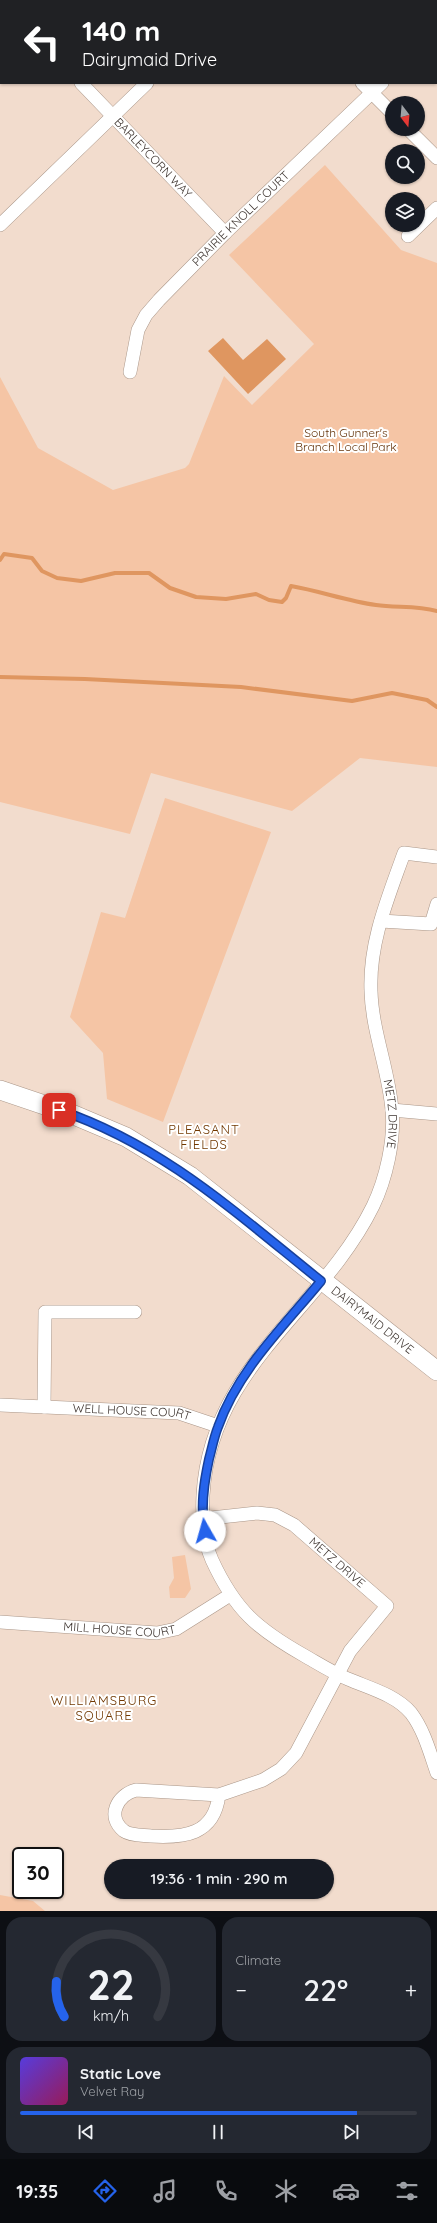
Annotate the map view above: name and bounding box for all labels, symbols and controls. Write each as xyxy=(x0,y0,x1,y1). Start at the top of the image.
text: 140 m xyxy=(82,13,160,48)
icon: left xyxy=(16,16,68,68)
text: Dairymaid Drive xyxy=(82,48,217,71)
north arrow xyxy=(385,96,425,136)
map controls xyxy=(385,96,425,232)
street label: BARLEYCORN WAY xyxy=(111,114,196,201)
button: search xyxy=(385,144,425,184)
street label: PRAIRIE KNOLL COURT xyxy=(189,168,292,269)
button: layers xyxy=(385,192,425,232)
park label: South Gunner's Branch Local Park xyxy=(295,425,397,454)
street label: METZ DRIVE xyxy=(381,1078,401,1150)
pin xyxy=(42,1093,76,1127)
icon: arrive xyxy=(48,1099,70,1121)
district label: PLEASANT FIELDS xyxy=(168,1121,240,1152)
street label: DAIRYMAID DRIVE xyxy=(328,1282,417,1357)
street label: WELL HOUSE COURT xyxy=(72,1400,193,1423)
position arrow xyxy=(184,1510,226,1552)
street label: METZ DRIVE xyxy=(306,1534,369,1591)
street label: MILL HOUSE COURT xyxy=(63,1618,177,1640)
district label: WILLIAMSBURG SQUARE xyxy=(51,1692,157,1723)
speed limit sign: 30 xyxy=(12,1847,64,1899)
text: 19:36 · 1 min · 290 m xyxy=(150,1869,288,1888)
text: Climate xyxy=(236,1952,281,1968)
text: 22 xyxy=(87,1958,134,2010)
text: 22° xyxy=(303,1971,348,2009)
text: − xyxy=(236,1976,247,2004)
text: + xyxy=(405,1976,417,2004)
text: km/h xyxy=(93,2007,129,2025)
text: Static Love xyxy=(80,2064,161,2083)
text: Velvet Ray xyxy=(80,2083,145,2099)
icon: previous xyxy=(75,2121,97,2143)
icon: pause xyxy=(207,2121,229,2143)
icon: next xyxy=(340,2121,362,2143)
icon: directions xyxy=(91,2177,119,2205)
icon: music xyxy=(151,2177,179,2205)
icon: phone xyxy=(212,2177,240,2205)
icon: climate xyxy=(272,2177,300,2205)
icon: car xyxy=(332,2177,360,2205)
icon: filters xyxy=(393,2177,421,2205)
text: 19:35 xyxy=(16,2180,58,2203)

